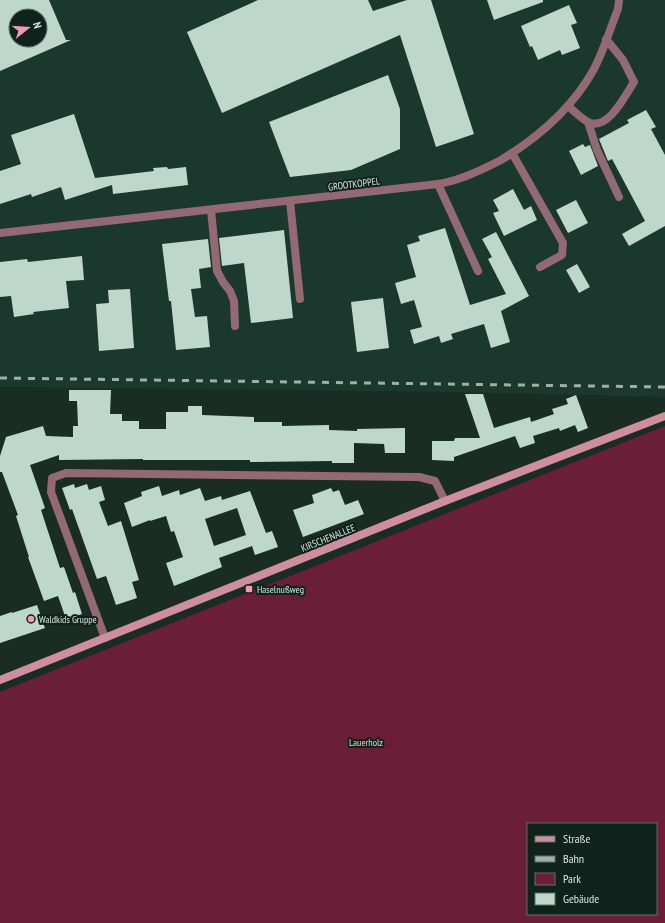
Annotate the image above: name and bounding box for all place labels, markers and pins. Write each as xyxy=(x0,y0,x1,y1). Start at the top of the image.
place label: Haselnußweg xyxy=(257,583,304,596)
marker: Haselnußweg xyxy=(244,584,254,594)
place label: Waldkids Gruppe xyxy=(39,613,97,626)
marker: Waldkids Gruppe xyxy=(26,614,36,624)

